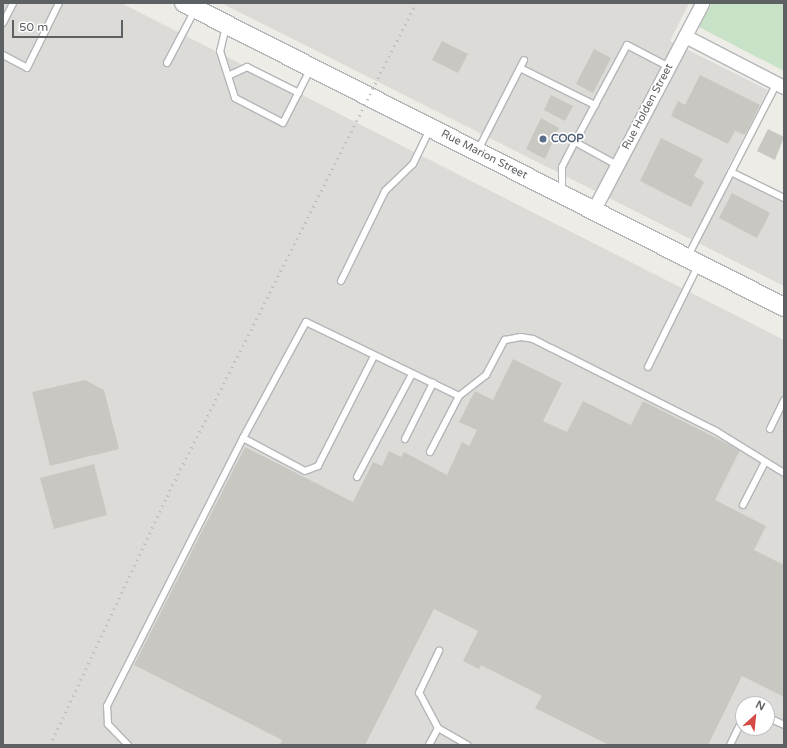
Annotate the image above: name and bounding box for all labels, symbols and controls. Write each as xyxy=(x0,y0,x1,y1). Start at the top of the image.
scale bar xyxy=(14,12,125,38)
text: 50 m xyxy=(19,20,48,34)
street label: Rue Holden Street xyxy=(620,62,676,152)
street label: Rue Marion Street xyxy=(439,128,529,182)
place label: COOP xyxy=(551,132,584,146)
marker: COOP xyxy=(538,134,548,144)
north arrow xyxy=(735,696,775,736)
text: N xyxy=(753,698,767,714)

